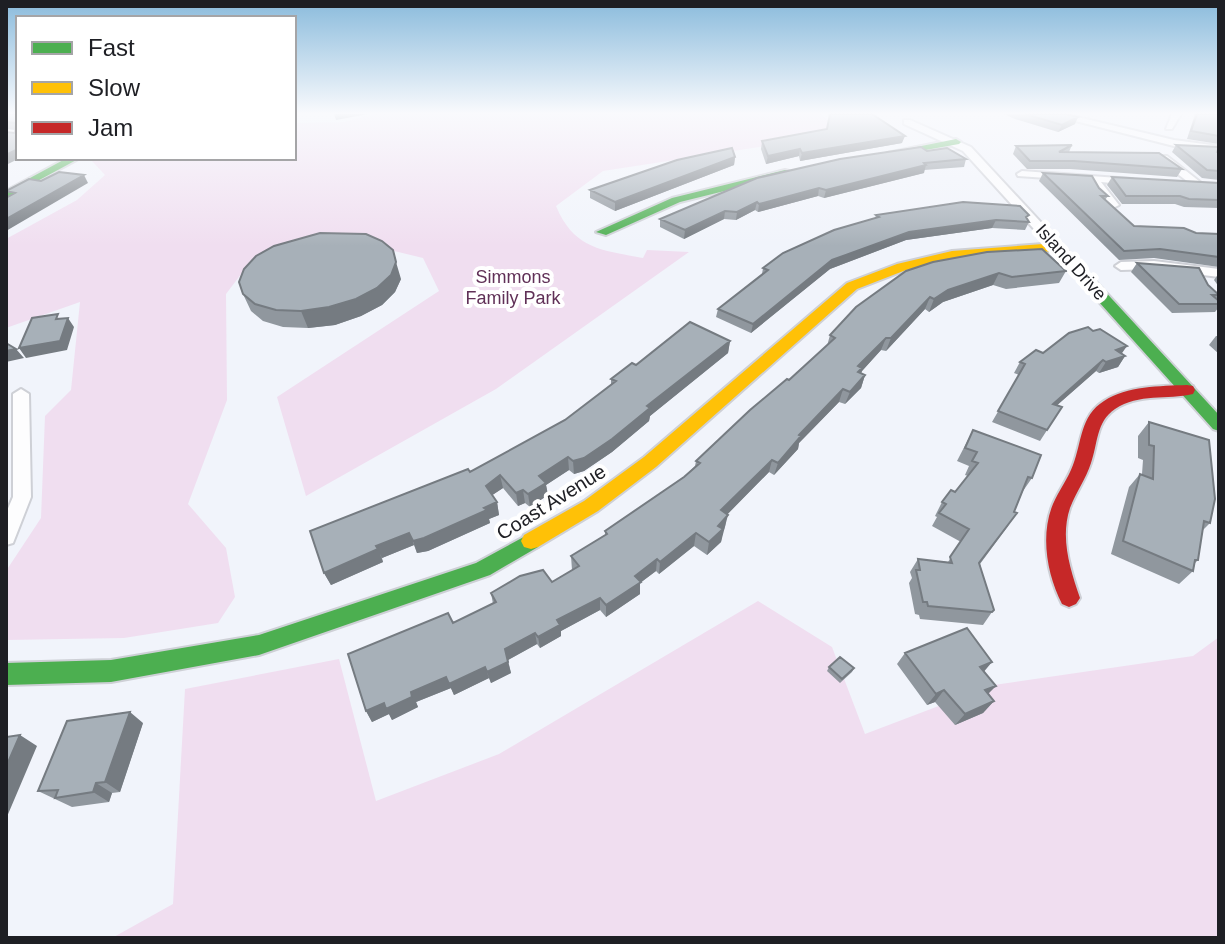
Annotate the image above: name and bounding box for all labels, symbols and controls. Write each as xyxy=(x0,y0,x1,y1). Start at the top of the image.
legend xyxy=(16,16,296,160)
text: Fast xyxy=(88,34,135,61)
text: Slow xyxy=(88,74,141,101)
text: Jam xyxy=(88,114,133,141)
street label: Island Drive xyxy=(1032,220,1110,304)
park label: Simmons Family Park xyxy=(465,267,562,308)
street label: Coast Avenue xyxy=(493,460,609,544)

